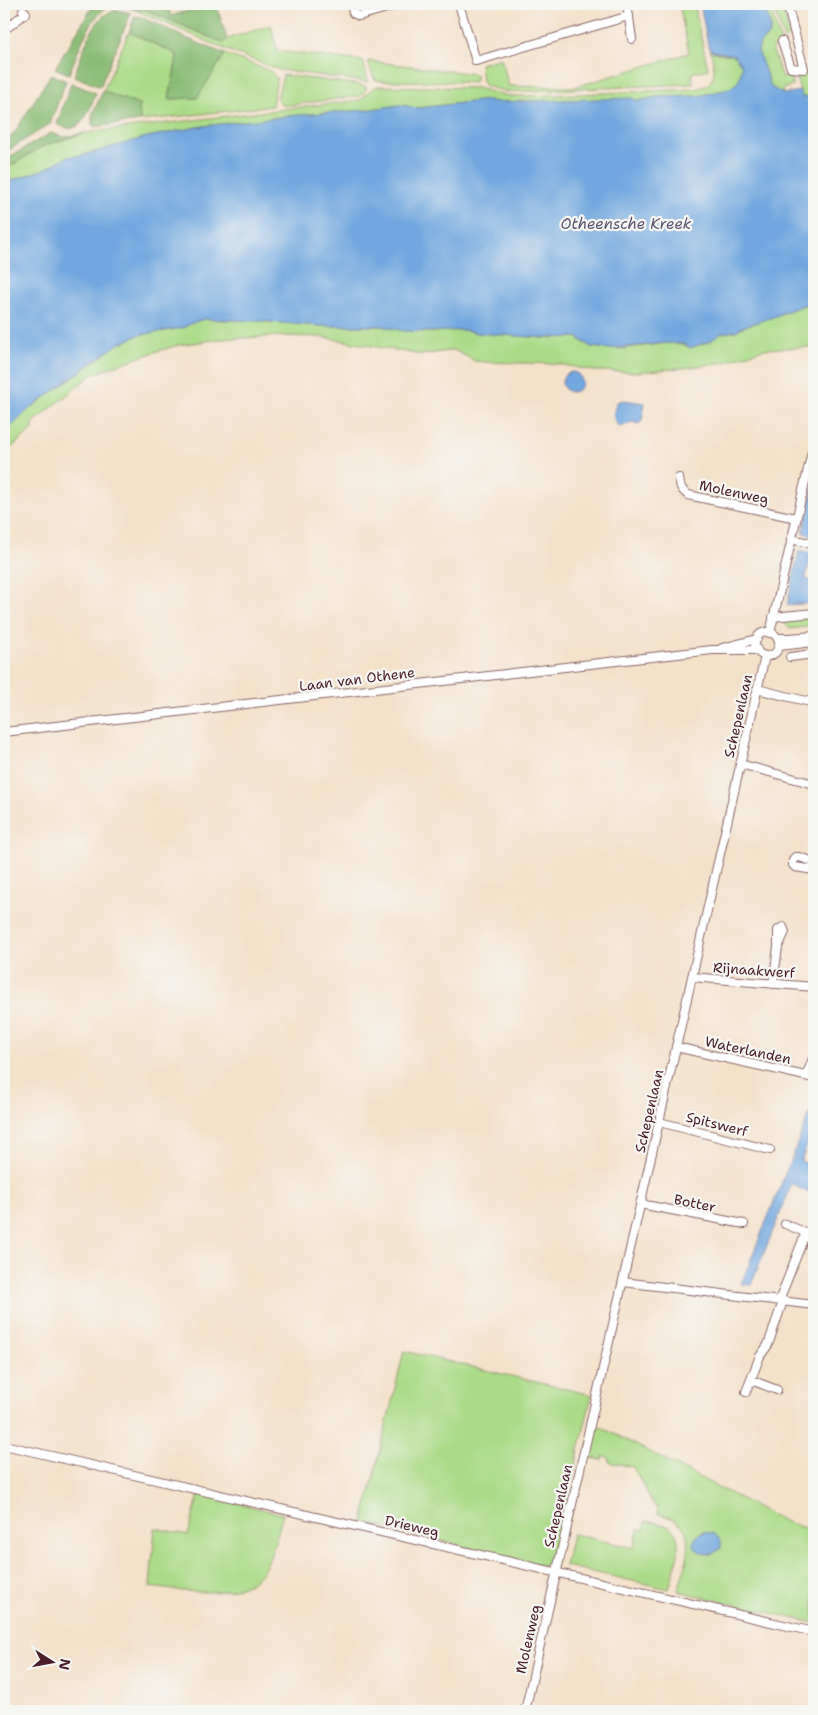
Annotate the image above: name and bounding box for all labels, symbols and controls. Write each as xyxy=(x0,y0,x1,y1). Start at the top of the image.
water label: Otheensche Kreek xyxy=(561,214,692,234)
street label: Molenweg xyxy=(698,476,770,508)
street label: Laan van Othene xyxy=(298,663,416,695)
street label: Schepenlaan xyxy=(720,672,756,759)
street label: Rijnaakwerf xyxy=(712,958,796,982)
street label: Waterlanden xyxy=(703,1032,793,1068)
street label: Schepenlaan xyxy=(631,1067,667,1154)
street label: Spitswerf xyxy=(684,1108,751,1141)
street label: Botter xyxy=(672,1190,718,1216)
street label: Schepenlaan xyxy=(540,1462,576,1549)
street label: Drieweg xyxy=(383,1511,441,1541)
street label: Molenweg xyxy=(511,1603,545,1675)
north arrow xyxy=(28,1638,78,1688)
text: N xyxy=(55,1657,75,1672)

